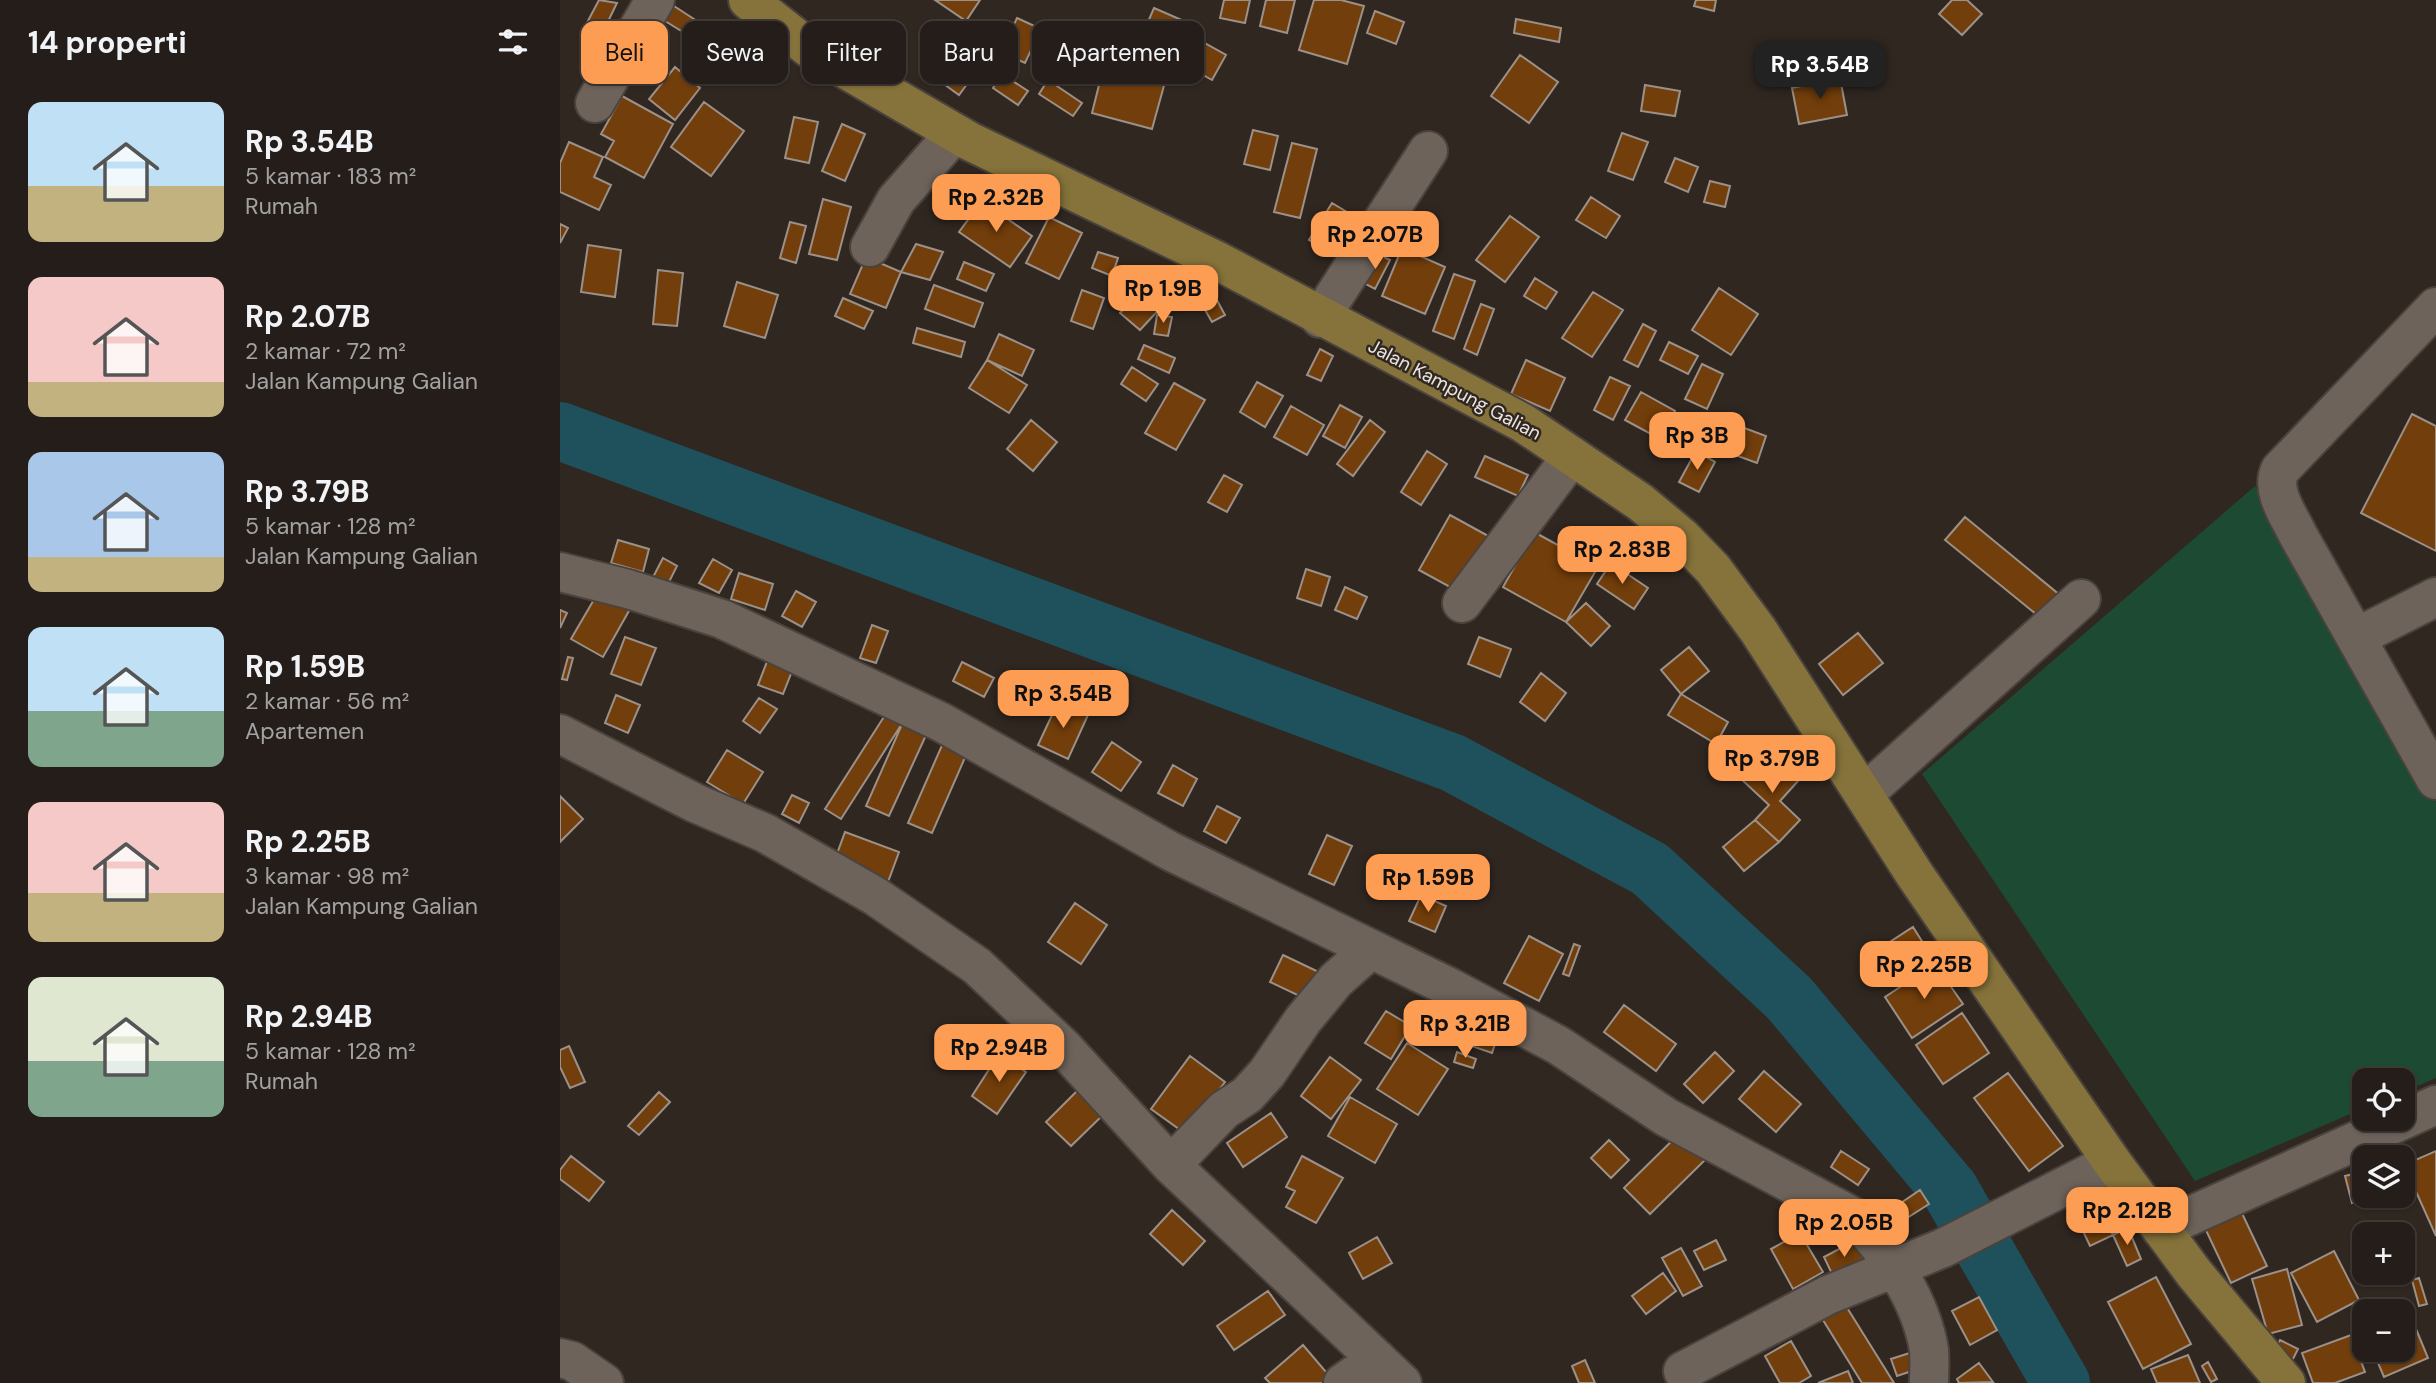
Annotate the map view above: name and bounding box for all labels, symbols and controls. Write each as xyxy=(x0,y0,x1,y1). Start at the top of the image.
chip: Beli xyxy=(581,21,668,84)
chip: Sewa xyxy=(682,21,788,84)
chip: Filter xyxy=(802,21,906,84)
chip: Baru xyxy=(920,21,1018,84)
chip: Apartemen xyxy=(1032,21,1204,84)
text: 14 properti xyxy=(28,23,187,62)
icon: filters xyxy=(494,23,532,61)
pin: Rp 3.54B xyxy=(1748,42,1892,101)
text: Rp 3.54B xyxy=(1771,49,1869,79)
text: Rp 3.54B xyxy=(245,122,374,161)
icon: home xyxy=(84,130,168,214)
text: 5 kamar · 183 m² xyxy=(245,161,416,191)
pin: Rp 2.32B xyxy=(924,174,1068,234)
text: Rp 2.32B xyxy=(948,182,1044,212)
text: Rumah xyxy=(245,191,318,221)
pin: Rp 2.07B xyxy=(1303,212,1447,271)
text: Rp 2.07B xyxy=(1327,219,1423,249)
pin: Rp 1.9B xyxy=(1098,266,1228,325)
text: Rp 1.9B xyxy=(1124,273,1202,303)
text: Rp 2.07B xyxy=(245,297,371,336)
icon: home xyxy=(84,305,168,389)
street label: Jalan Kampung Galian xyxy=(1364,333,1546,446)
text: 2 kamar · 72 m² xyxy=(245,336,406,366)
text: Jalan Kampung Galian xyxy=(245,366,478,396)
pin: Rp 3B xyxy=(1648,412,1746,472)
text: Rp 3B xyxy=(1665,420,1729,450)
text: Rp 3.79B xyxy=(245,472,369,511)
icon: home xyxy=(84,480,168,564)
text: 5 kamar · 128 m² xyxy=(245,511,416,541)
pin: Rp 2.83B xyxy=(1550,526,1694,586)
text: Rp 2.83B xyxy=(1573,534,1671,564)
text: Jalan Kampung Galian xyxy=(245,541,478,571)
text: Rp 1.59B xyxy=(245,647,365,686)
icon: home xyxy=(84,655,168,739)
pin: Rp 3.54B xyxy=(991,670,1135,730)
text: Rp 3.54B xyxy=(1014,678,1112,708)
text: 2 kamar · 56 m² xyxy=(245,686,409,716)
text: Apartemen xyxy=(245,716,364,746)
pin: Rp 3.79B xyxy=(1700,736,1844,795)
text: Rp 3.79B xyxy=(1724,743,1820,773)
text: Rp 2.25B xyxy=(245,822,371,861)
icon: home xyxy=(84,830,168,914)
pin: Rp 1.59B xyxy=(1356,855,1500,914)
text: 3 kamar · 98 m² xyxy=(245,861,409,891)
text: Rp 1.59B xyxy=(1382,862,1474,892)
text: Jalan Kampung Galian xyxy=(245,891,478,921)
pin: Rp 2.25B xyxy=(1852,942,1996,1001)
text: Rp 2.25B xyxy=(1876,949,1972,979)
text: Rp 2.94B xyxy=(245,997,372,1036)
pin: Rp 3.21B xyxy=(1393,1000,1537,1060)
icon: home xyxy=(84,1005,168,1089)
text: Rp 3.21B xyxy=(1420,1008,1510,1038)
pin: Rp 2.94B xyxy=(927,1024,1071,1084)
text: Rp 2.94B xyxy=(950,1032,1048,1062)
text: 5 kamar · 128 m² xyxy=(245,1036,416,1066)
text: Rumah xyxy=(245,1066,318,1096)
map controls xyxy=(2352,1068,2415,1362)
button: locate xyxy=(2352,1068,2415,1131)
button: layers xyxy=(2352,1145,2415,1208)
pin: Rp 2.12B xyxy=(2055,1188,2199,1247)
text: Rp 2.12B xyxy=(2082,1195,2172,1225)
pin: Rp 2.05B xyxy=(1772,1200,1916,1259)
text: Rp 2.05B xyxy=(1795,1207,1893,1237)
button: + xyxy=(2352,1222,2415,1285)
button: − xyxy=(2352,1299,2415,1362)

